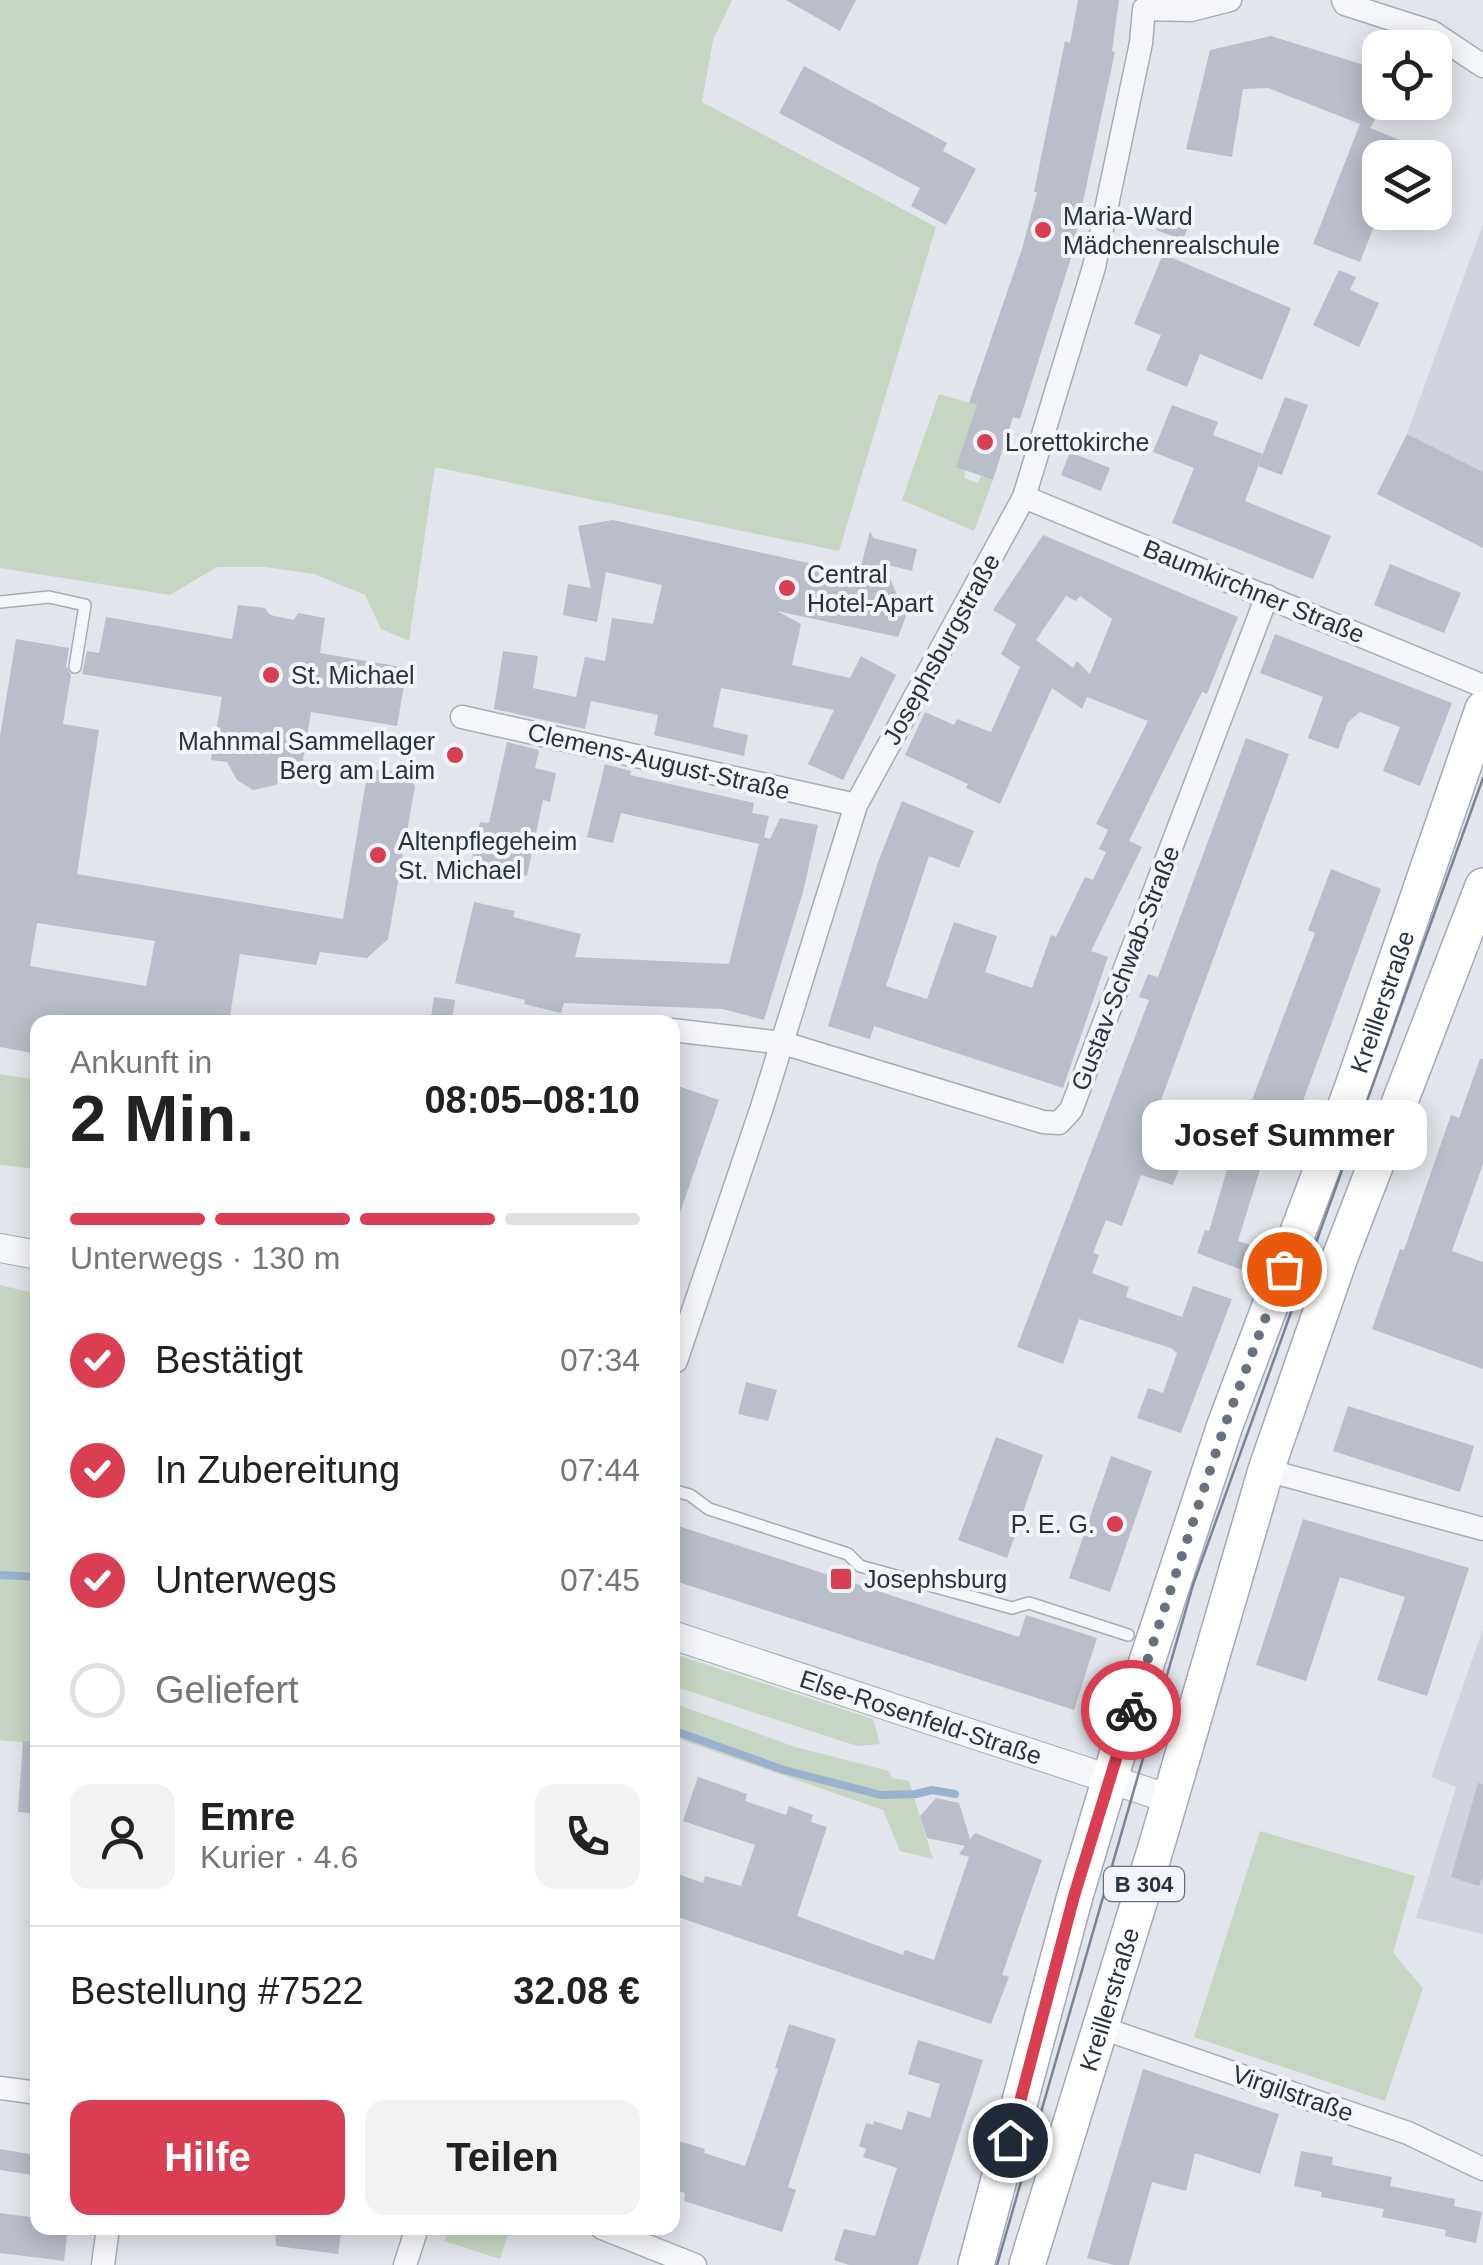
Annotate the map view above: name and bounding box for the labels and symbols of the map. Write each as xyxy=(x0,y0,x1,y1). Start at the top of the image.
place label: Maria-Ward Mädchenrealschule xyxy=(1063,202,1280,259)
marker: Maria-Ward Mädchenrealschule xyxy=(1032,219,1054,241)
place label: Lorettokirche xyxy=(1005,428,1150,456)
marker: Lorettokirche xyxy=(974,431,996,453)
street label: Baumkirchner Straße xyxy=(1139,534,1369,648)
street label: Josephsburgstraße xyxy=(877,549,1005,749)
place label: Central Hotel-Apart xyxy=(807,560,933,617)
marker: Central Hotel-Apart xyxy=(776,577,798,599)
place label: St. Michael xyxy=(291,661,415,689)
marker: St. Michael xyxy=(260,664,282,686)
street label: Clemens-August-Straße xyxy=(525,717,793,805)
place label: Mahnmal Sammellager Berg am Laim xyxy=(178,727,435,784)
marker: Mahnmal Sammellager Berg am Laim xyxy=(444,744,466,766)
place label: Altenpflegeheim St. Michael xyxy=(398,827,577,884)
street label: Gustav-Schwab-Straße xyxy=(1065,842,1185,1094)
marker: Altenpflegeheim St. Michael xyxy=(367,844,389,866)
street label: Kreillerstraße xyxy=(1345,927,1420,1077)
callout: Josef Summer xyxy=(1142,1099,1426,1169)
pin xyxy=(1242,1227,1327,1312)
place label: P. E. G. xyxy=(1011,1510,1095,1538)
marker: P. E. G. xyxy=(1104,1513,1126,1535)
place label: Josephsburg xyxy=(864,1565,1007,1593)
marker: Josephsburg xyxy=(828,1566,854,1592)
courier xyxy=(1081,1660,1181,1760)
street label: Else-Rosenfeld-Straße xyxy=(796,1664,1045,1770)
road number: B 304 xyxy=(1104,1867,1184,1901)
street label: Kreillerstraße xyxy=(1074,1924,1144,2075)
street label: Virgilstraße xyxy=(1229,2059,1357,2127)
pin xyxy=(968,2098,1053,2183)

